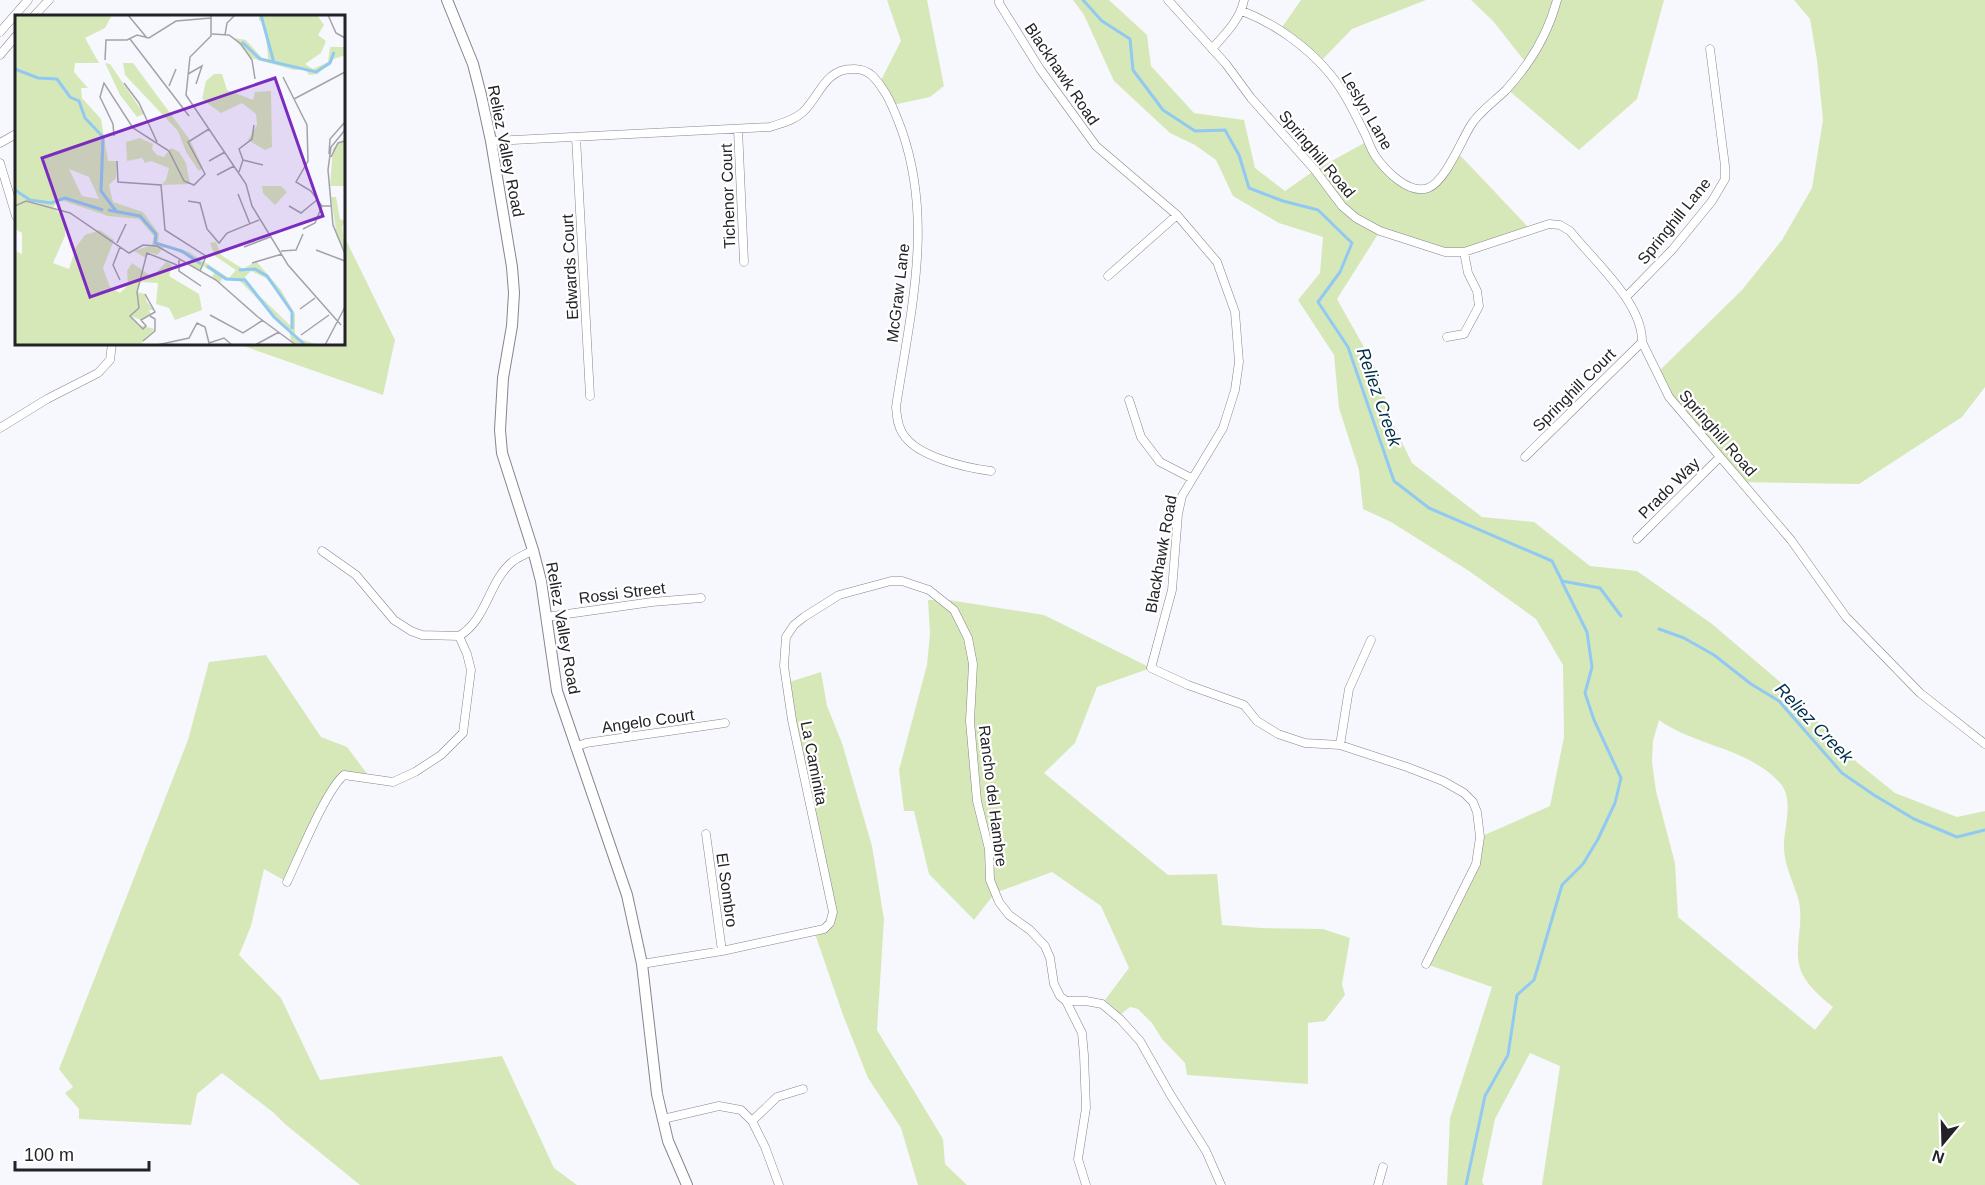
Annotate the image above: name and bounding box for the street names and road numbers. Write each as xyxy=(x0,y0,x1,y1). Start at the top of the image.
street label: Blackhawk Road xyxy=(1022,20,1102,128)
street label: Leslyn Lane xyxy=(1338,69,1396,153)
street label: Reliez Valley Road xyxy=(485,84,527,218)
street label: Springhill Road xyxy=(1276,107,1358,201)
street label: Tichenor Court xyxy=(718,143,738,249)
street label: Springhill Lane xyxy=(1634,174,1714,267)
street label: Edwards Court xyxy=(559,213,581,320)
street label: McGraw Lane xyxy=(883,242,913,343)
street label: Springhill Court xyxy=(1529,345,1619,435)
street label: Springhill Road xyxy=(1676,386,1760,480)
street label: Prado Way xyxy=(1635,454,1703,522)
street label: Blackhawk Road xyxy=(1142,494,1180,614)
street label: Reliez Valley Road xyxy=(543,561,583,695)
street label: Rossi Street xyxy=(578,579,667,607)
street label: Angelo Court xyxy=(601,706,696,736)
street label: La Caminita xyxy=(798,719,831,807)
street label: Rancho del Hambre xyxy=(976,724,1010,868)
street label: El Sombro xyxy=(713,852,741,928)

